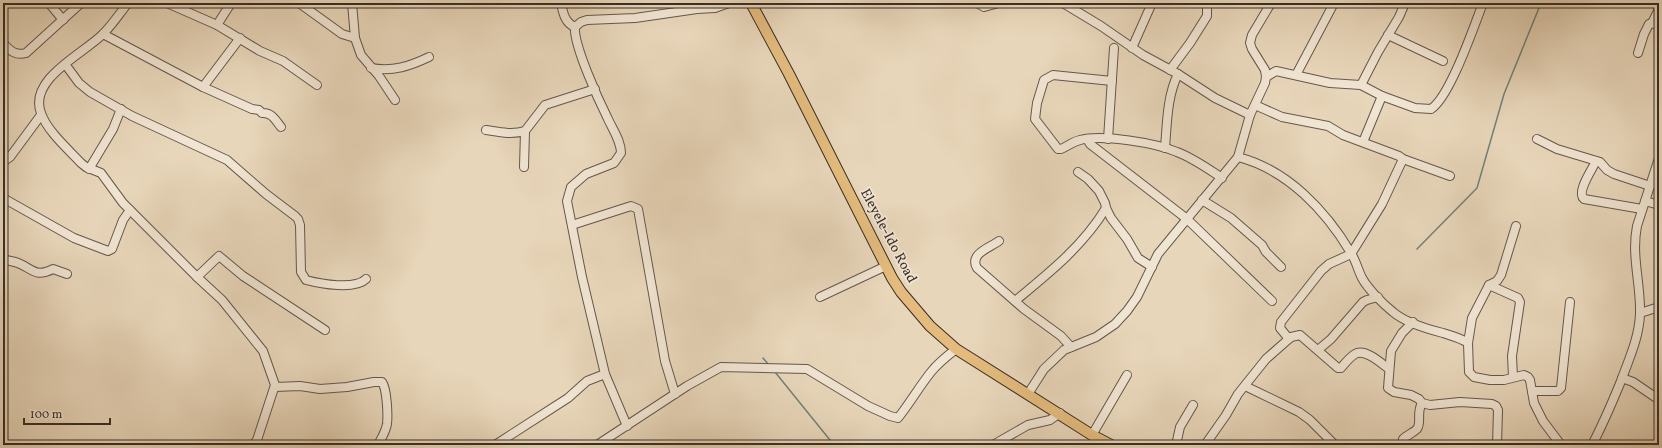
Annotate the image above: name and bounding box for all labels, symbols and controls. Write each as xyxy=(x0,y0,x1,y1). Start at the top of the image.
street label: Eleyele-Ido Road xyxy=(855,186,921,287)
scale bar xyxy=(24,400,110,426)
text: 100 m xyxy=(30,407,63,423)

